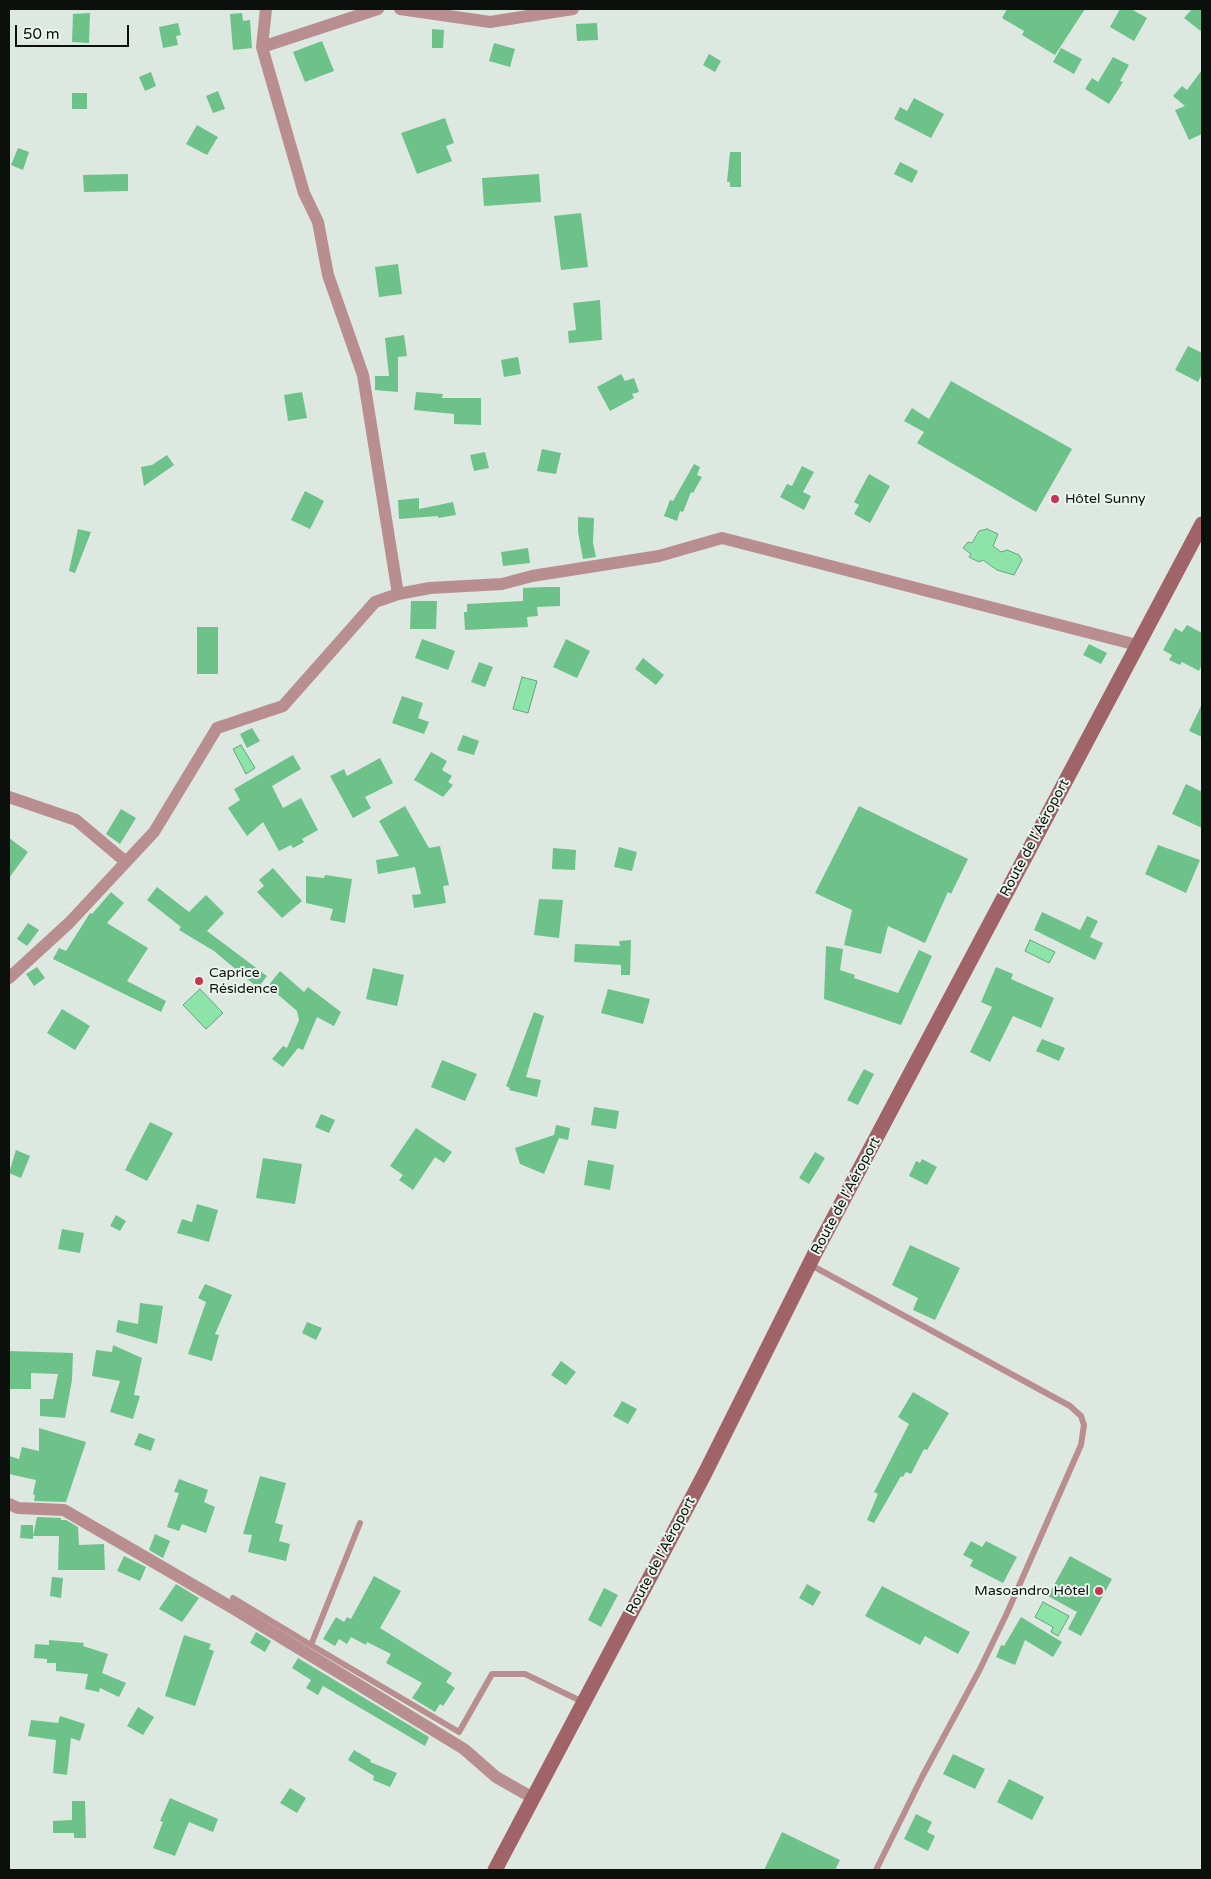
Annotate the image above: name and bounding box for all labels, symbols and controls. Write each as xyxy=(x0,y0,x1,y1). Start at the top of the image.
scale bar xyxy=(18,15,131,47)
text: 50 m xyxy=(23,25,60,43)
place label: Hôtel Sunny xyxy=(1065,491,1146,507)
marker: Hôtel Sunny xyxy=(1049,493,1061,505)
street label: Route de l'Aéroport xyxy=(997,776,1073,900)
place label: Caprice Résidence xyxy=(209,965,278,998)
marker: Caprice Résidence xyxy=(193,975,205,987)
street label: Route de l'Aéroport xyxy=(808,1134,884,1258)
street label: Route de l'Aéroport xyxy=(623,1494,699,1618)
place label: Masoandro Hôtel xyxy=(974,1583,1089,1599)
marker: Masoandro Hôtel xyxy=(1093,1585,1105,1597)

